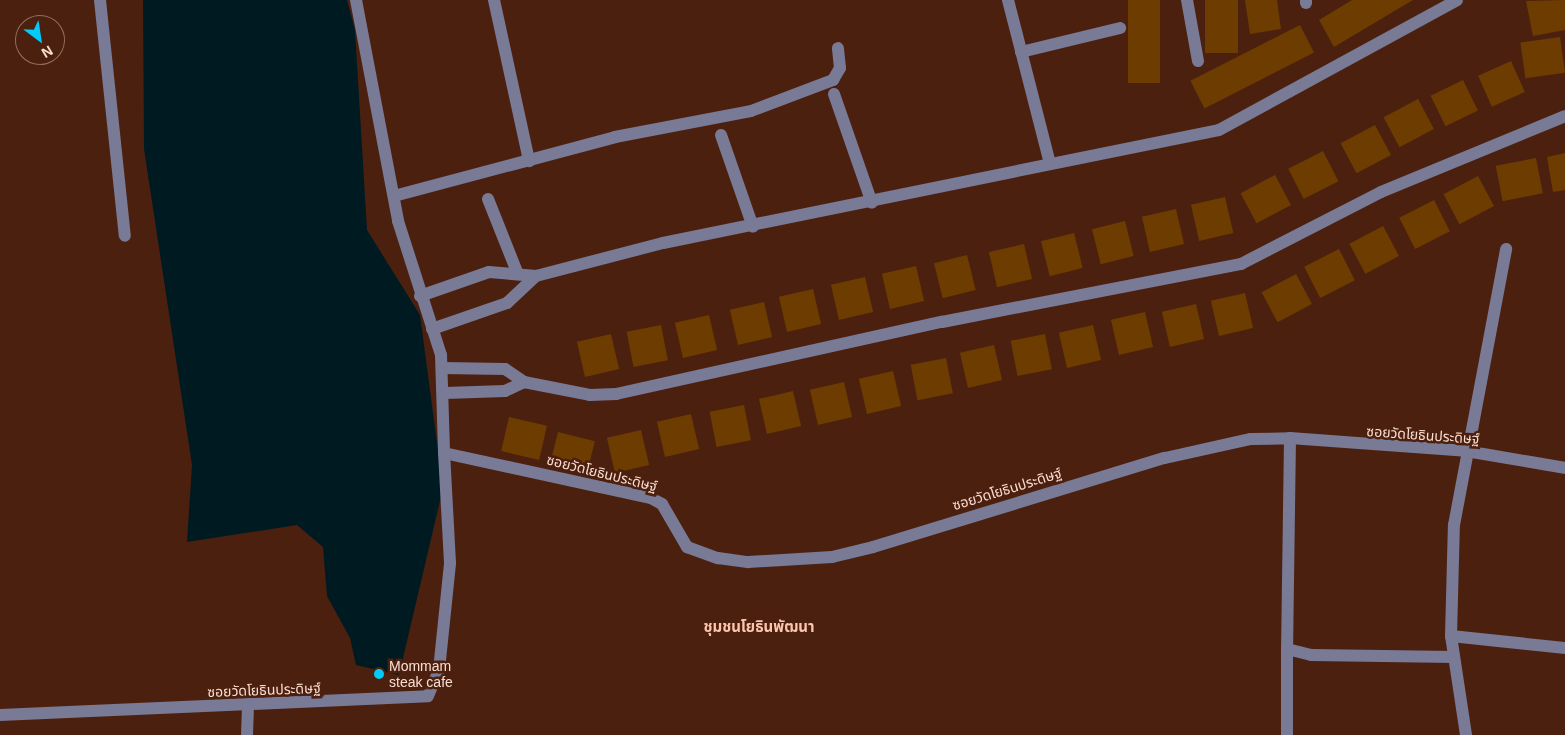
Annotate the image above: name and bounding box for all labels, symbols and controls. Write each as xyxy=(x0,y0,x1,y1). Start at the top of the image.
north arrow xyxy=(15,15,65,65)
text: N xyxy=(39,43,56,61)
street label: ซอยวัดโยธินประดิษฐ์ xyxy=(1366,423,1480,447)
street label: ซอยวัดโยธินประดิษฐ์ xyxy=(545,451,659,495)
street label: ซอยวัดโยธินประดิษฐ์ xyxy=(950,464,1064,514)
district label: ชุมชนโยธินพัฒนา xyxy=(704,618,814,636)
place label: Mommam steak cafe xyxy=(389,658,453,690)
marker: Mommam steak cafe xyxy=(373,668,385,680)
street label: ซอยวัดโยธินประดิษฐ์ xyxy=(207,680,321,700)

